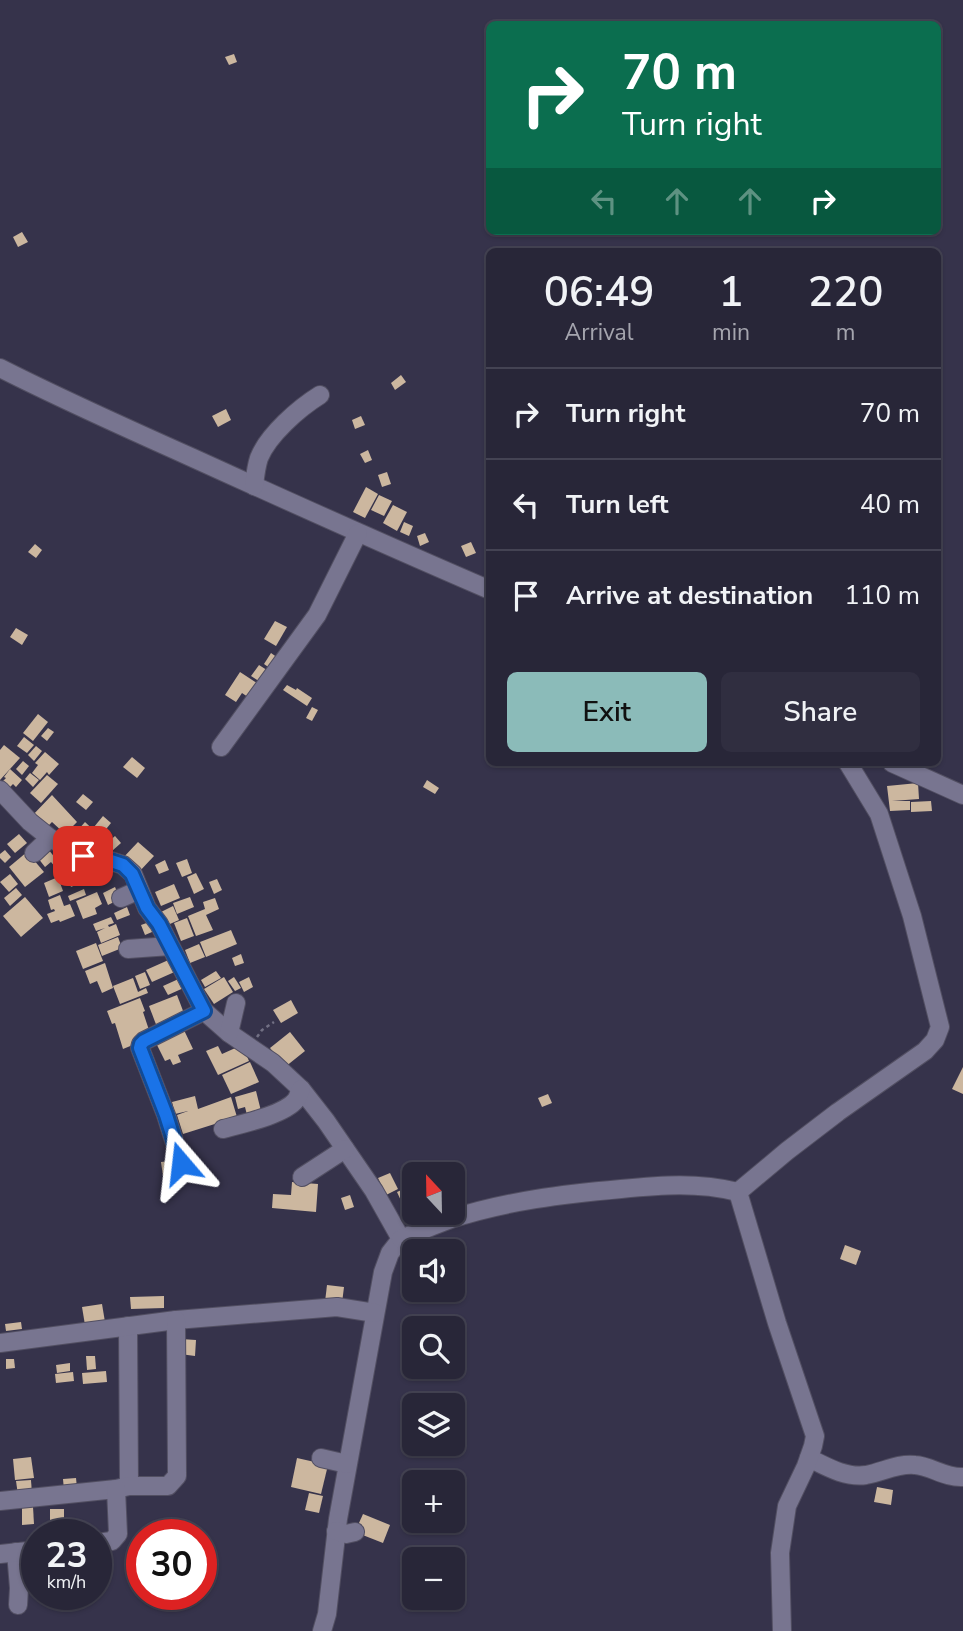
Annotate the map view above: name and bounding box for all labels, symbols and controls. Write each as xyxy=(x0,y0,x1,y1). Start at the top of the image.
text: 70 m xyxy=(622,39,737,106)
icon: right xyxy=(507,49,598,140)
text: Turn right xyxy=(622,103,762,146)
icon: left xyxy=(585,182,623,220)
icon: ahead xyxy=(658,182,696,220)
icon: ahead xyxy=(731,182,769,220)
icon: right xyxy=(804,182,842,220)
text: 06:49 xyxy=(544,264,654,321)
text: 1 xyxy=(718,264,744,321)
text: 220 xyxy=(808,264,883,321)
text: Arrival xyxy=(564,317,634,348)
text: min xyxy=(712,317,750,348)
text: m xyxy=(836,317,855,348)
icon: right xyxy=(507,395,545,433)
text: Turn right xyxy=(566,396,685,431)
text: 70 m xyxy=(860,396,920,431)
icon: left xyxy=(507,486,545,524)
text: Turn left xyxy=(566,487,669,522)
text: 40 m xyxy=(860,487,920,522)
icon: arrive xyxy=(507,577,545,615)
text: Arrive at destination xyxy=(566,578,813,613)
text: 110 m xyxy=(844,578,920,613)
button: Exit xyxy=(507,672,707,752)
button: Share xyxy=(721,672,920,752)
pin xyxy=(53,826,113,886)
icon: arrive xyxy=(64,837,102,875)
position arrow xyxy=(144,1126,218,1200)
north arrow xyxy=(402,1162,466,1225)
map controls xyxy=(402,1162,465,1610)
button: sound xyxy=(402,1239,465,1302)
button: search xyxy=(402,1316,465,1379)
button: layers xyxy=(402,1393,465,1456)
button: + xyxy=(402,1470,465,1533)
speed limit sign: 30 xyxy=(126,1519,217,1610)
text: 23 xyxy=(45,1532,88,1579)
button: − xyxy=(402,1547,465,1610)
text: km/h xyxy=(47,1570,86,1594)

